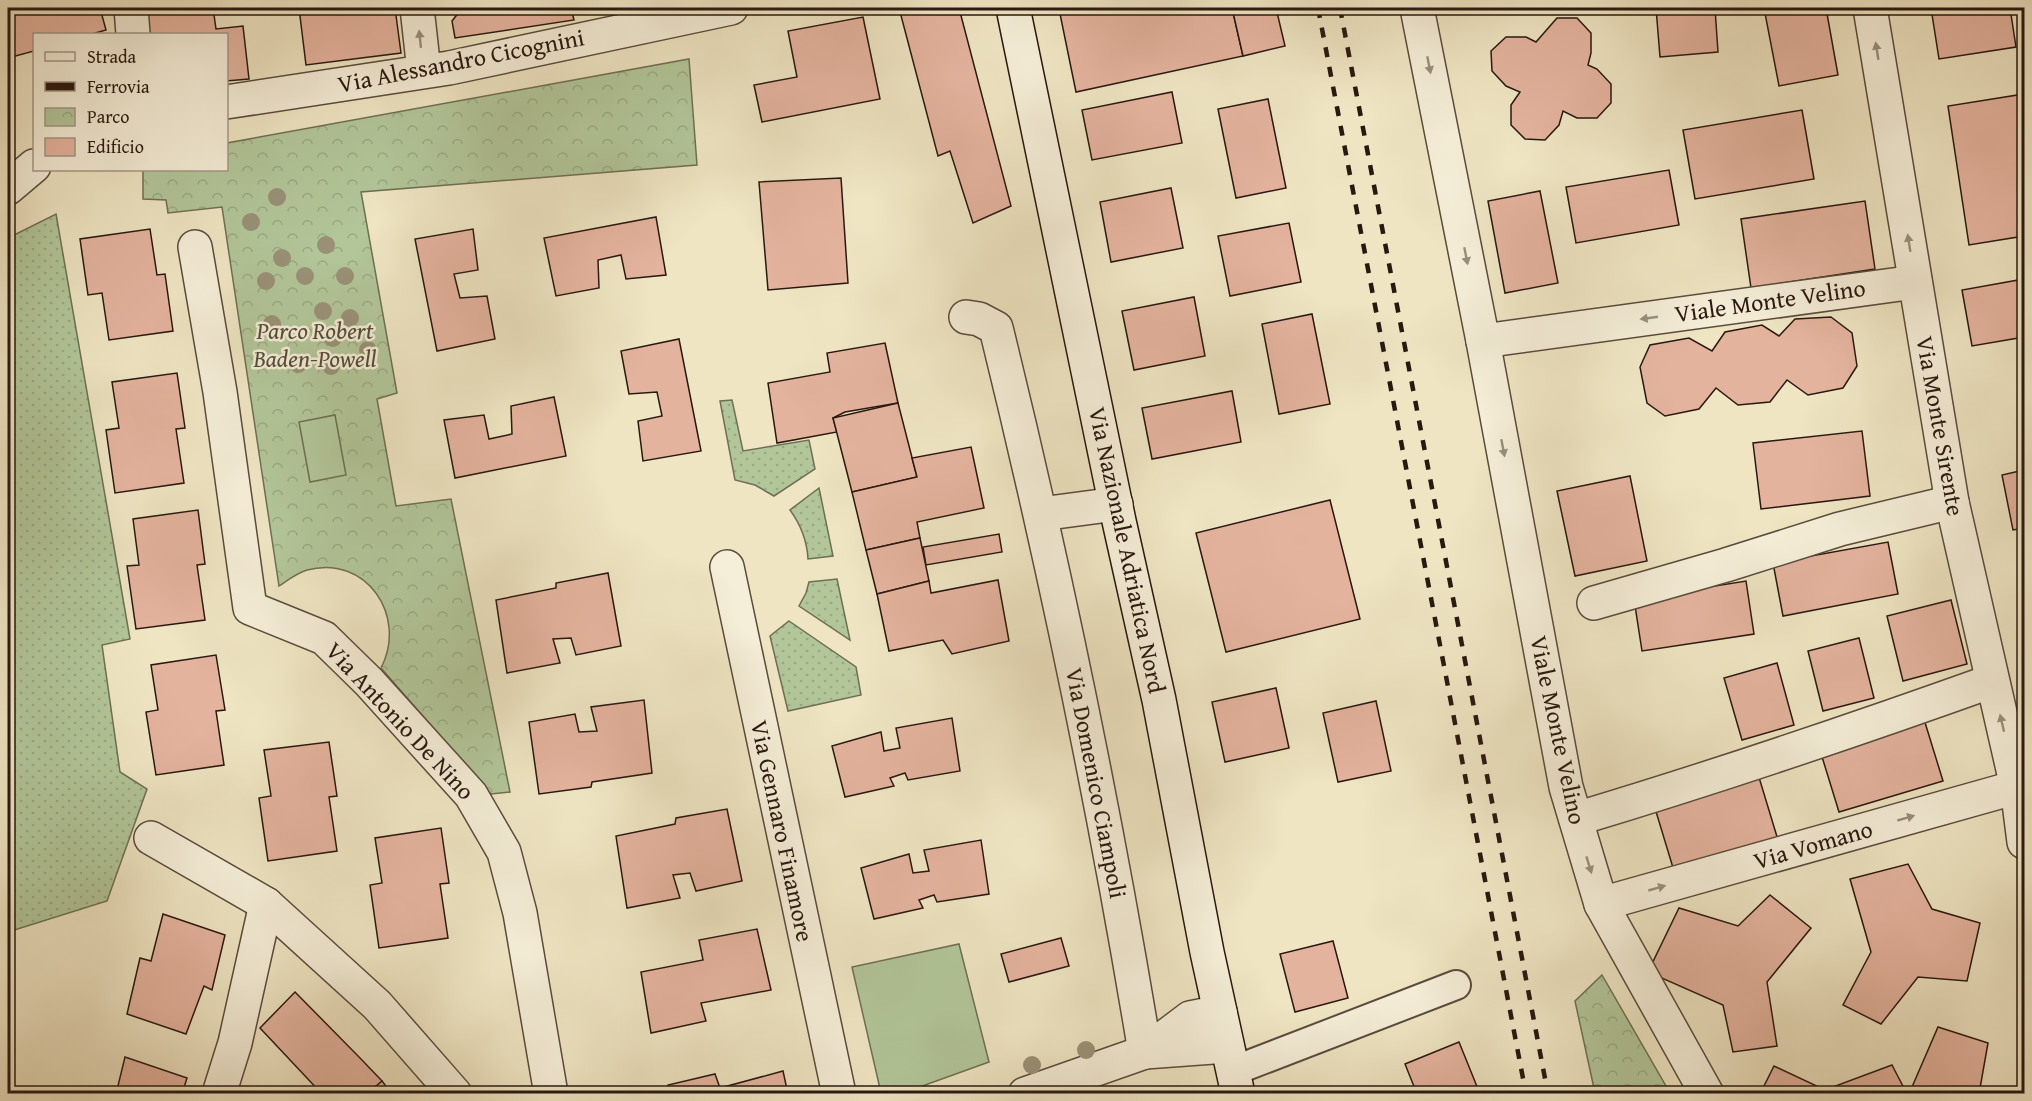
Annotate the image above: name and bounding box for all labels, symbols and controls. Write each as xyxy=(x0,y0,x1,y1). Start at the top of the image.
street label: Via Alessandro Cicognini xyxy=(335,19,587,102)
one-way arrow xyxy=(415,30,425,49)
legend xyxy=(33,33,228,171)
one-way arrow xyxy=(1872,41,1881,60)
text: Strada xyxy=(87,43,137,70)
one-way arrow xyxy=(1425,56,1434,75)
text: Ferrovia xyxy=(87,73,150,100)
text: Parco xyxy=(87,103,130,130)
text: Edificio xyxy=(87,133,144,160)
one-way arrow xyxy=(1904,234,1913,253)
one-way arrow xyxy=(1462,247,1471,266)
street label: Viale Monte Velino xyxy=(1672,270,1868,331)
park label: Parco Robert Baden-Powell xyxy=(253,313,377,376)
one-way arrow xyxy=(1640,313,1659,323)
street label: Via Monte Sirente xyxy=(1907,333,1974,519)
street label: Via Nazionale Adriatica Nord xyxy=(1080,403,1175,696)
one-way arrow xyxy=(1499,438,1508,457)
street label: Viale Monte Velino xyxy=(1521,632,1596,828)
street label: Via Antonio De Nino xyxy=(318,634,483,808)
street label: Via Domenico Ciampoli xyxy=(1057,664,1136,902)
one-way arrow xyxy=(1997,713,2006,732)
street label: Via Gennaro Finamore xyxy=(742,717,823,945)
street label: Via Vomano xyxy=(1749,811,1876,878)
one-way arrow xyxy=(1897,813,1915,822)
one-way arrow xyxy=(1585,856,1594,874)
one-way arrow xyxy=(1648,883,1666,892)

